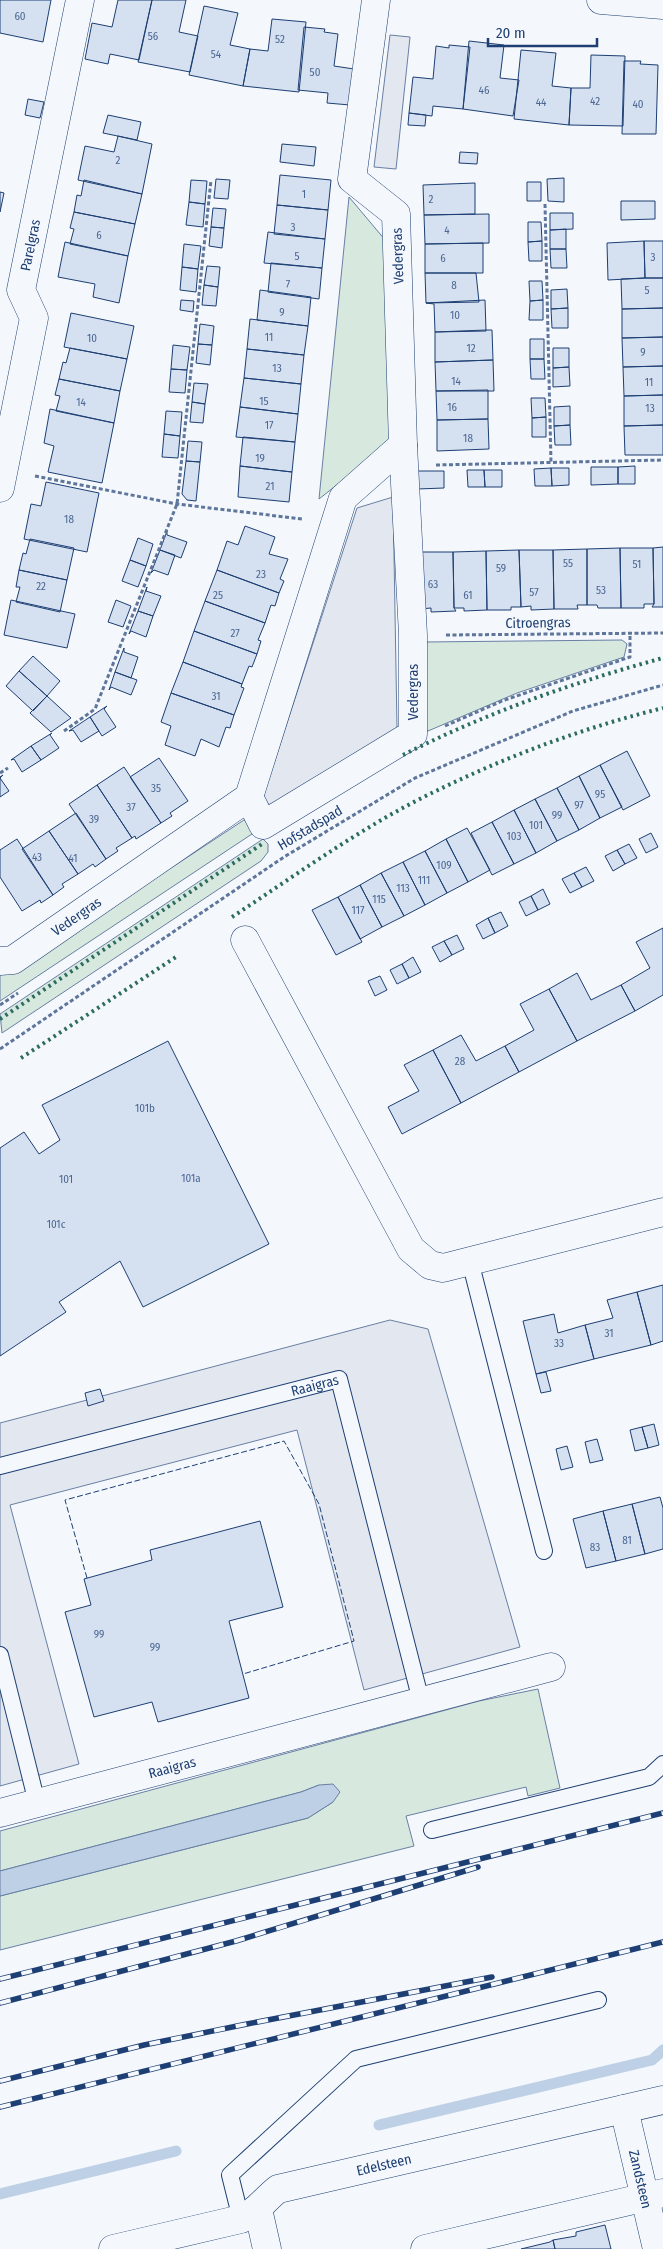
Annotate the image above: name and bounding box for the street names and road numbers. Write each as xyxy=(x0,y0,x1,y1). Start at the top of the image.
street label: Parelgras xyxy=(17,218,44,273)
street label: Vedergras xyxy=(389,227,407,285)
street label: Citroengras xyxy=(505,614,571,632)
street label: Vedergras xyxy=(405,664,422,720)
street label: Hofstadspad xyxy=(275,802,345,854)
street label: Vedergras xyxy=(48,893,104,939)
street label: Raaigras xyxy=(289,1371,340,1399)
street label: Raaigras xyxy=(146,1753,198,1782)
street label: Zandsteen xyxy=(625,2148,656,2210)
street label: Edelsteen xyxy=(355,2150,413,2179)

